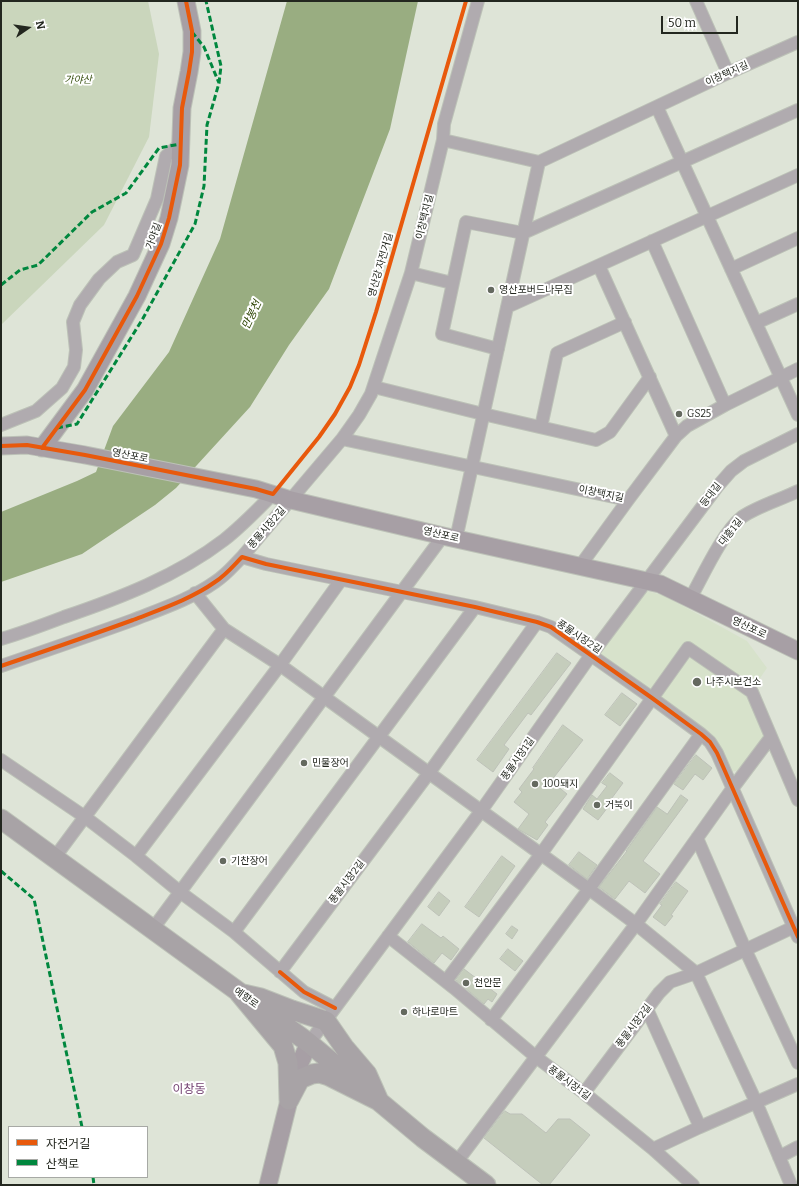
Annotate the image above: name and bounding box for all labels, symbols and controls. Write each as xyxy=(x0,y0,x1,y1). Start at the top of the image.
north arrow xyxy=(8,8,48,48)
scale bar xyxy=(663,8,740,34)
text: 50 m xyxy=(668,16,696,30)
text: N xyxy=(33,20,47,31)
street label: 이창택지길 xyxy=(704,59,750,89)
park label: 가야산 xyxy=(64,74,92,86)
street label: 이창택지길 xyxy=(414,193,436,241)
street label: 가야길 xyxy=(144,221,164,251)
street label: 영산강 자전거길 xyxy=(366,231,396,299)
place label: 영산포버드나무집 xyxy=(499,284,573,296)
marker: 영산포버드나무집 xyxy=(486,285,496,295)
water label: 만봉천 xyxy=(240,298,264,332)
place label: GS25 xyxy=(687,408,711,420)
marker: GS25 xyxy=(674,409,684,419)
street label: 영산포로 xyxy=(111,447,149,465)
street label: 등대길 xyxy=(698,480,724,510)
street label: 이창택지길 xyxy=(577,483,625,505)
street label: 풍물시장2길 xyxy=(246,505,288,551)
street label: 대흥1길 xyxy=(716,516,746,548)
street label: 영산포로 xyxy=(422,525,460,545)
street label: 영산포로 xyxy=(730,615,768,641)
street label: 풍물시장2길 xyxy=(554,618,604,656)
marker: 나주시보건소 xyxy=(691,676,703,688)
place label: 나주시보건소 xyxy=(706,676,761,688)
street label: 풍물시장1길 xyxy=(499,735,537,783)
place label: 민물장어 xyxy=(312,757,349,769)
marker: 민물장어 xyxy=(299,758,309,768)
place label: 100돼지 xyxy=(543,778,578,790)
marker: 100돼지 xyxy=(530,779,540,789)
place label: 거북이 xyxy=(605,799,633,811)
marker: 거북이 xyxy=(592,800,602,810)
place label: 기찬장어 xyxy=(231,855,268,867)
marker: 기찬장어 xyxy=(218,856,228,866)
street label: 풍물시장2길 xyxy=(327,858,367,906)
place label: 천안문 xyxy=(474,977,502,989)
marker: 천안문 xyxy=(461,978,471,988)
street label: 예향로 xyxy=(231,985,261,1011)
street label: 풍물시장2길 xyxy=(614,1002,654,1050)
place label: 하나로마트 xyxy=(412,1006,458,1018)
marker: 하나로마트 xyxy=(399,1007,409,1017)
street label: 풍물시장1길 xyxy=(545,1063,593,1103)
district label: 이창동 xyxy=(172,1083,206,1097)
legend xyxy=(8,1126,148,1178)
text: 자전거길 xyxy=(46,1137,90,1151)
text: 산책로 xyxy=(46,1157,79,1171)

